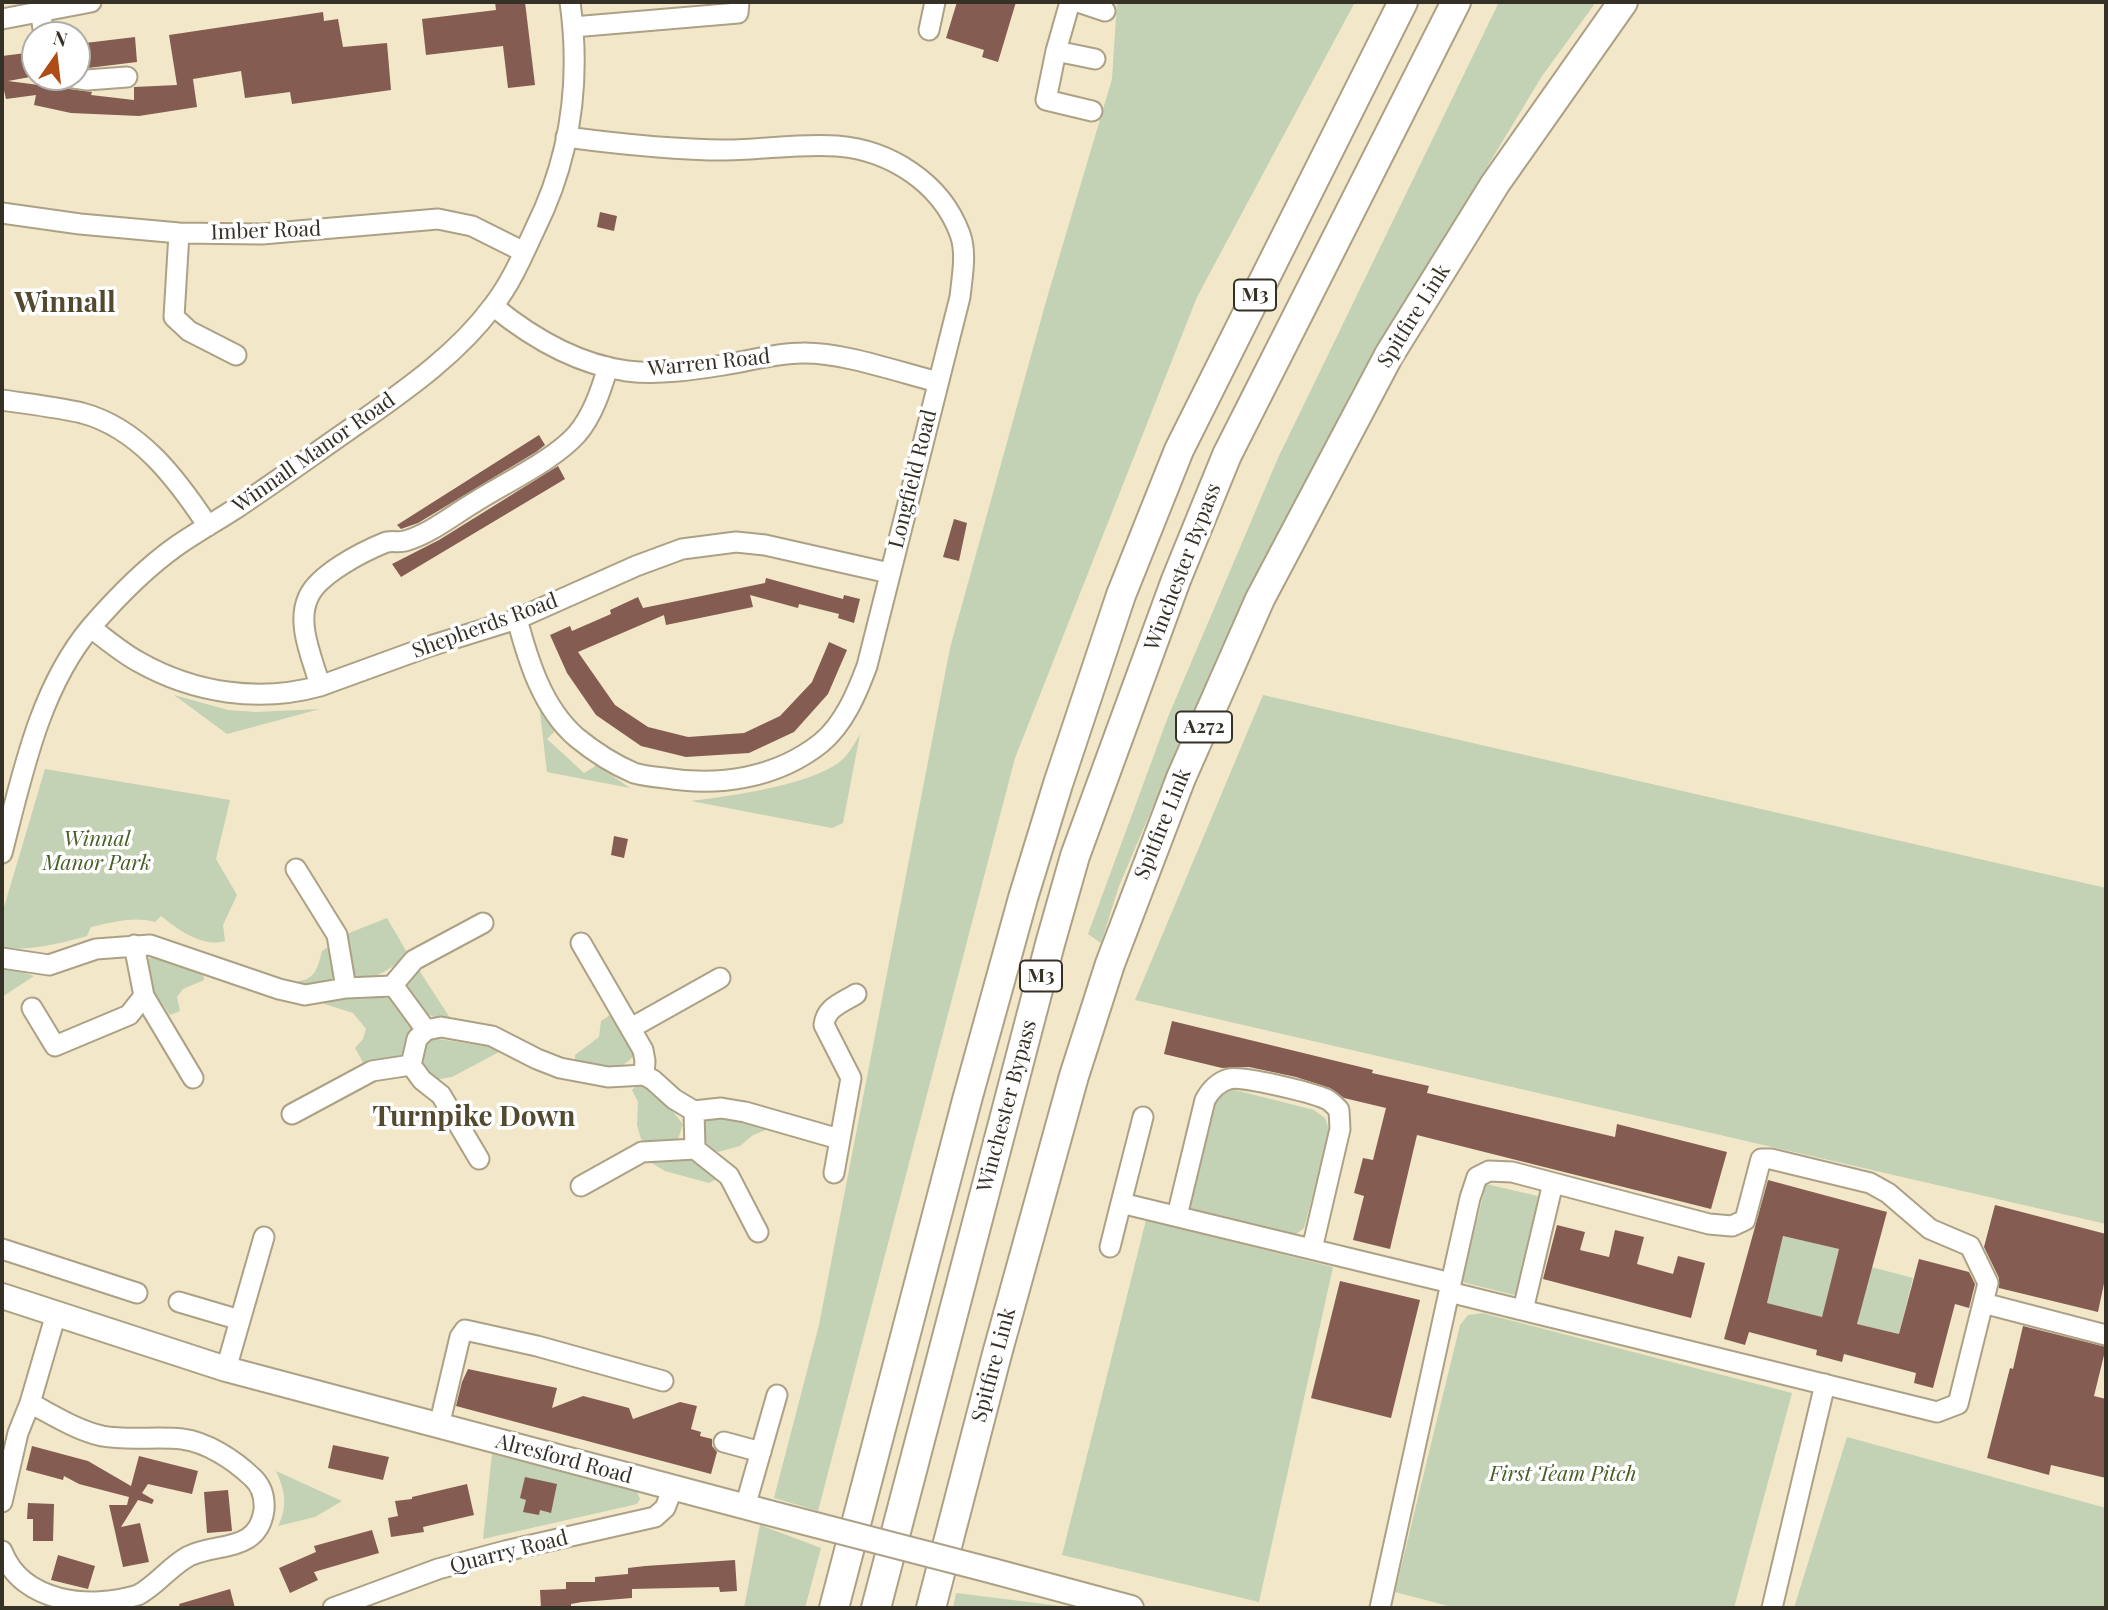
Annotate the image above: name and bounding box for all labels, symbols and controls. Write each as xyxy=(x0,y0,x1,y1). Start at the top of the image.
north arrow xyxy=(21,21,91,91)
text: N xyxy=(51,23,70,52)
street label: Imber Road xyxy=(210,216,322,246)
street label: Spitfire Link xyxy=(1372,259,1456,373)
road number: M3 xyxy=(1234,280,1276,310)
district label: Winnall xyxy=(14,286,116,320)
street label: Warren Road xyxy=(647,344,771,382)
street label: Winnall Manor Road xyxy=(228,387,400,519)
street label: Longfield Road xyxy=(884,407,942,551)
street label: Winchester Bypass xyxy=(1139,480,1227,654)
street label: Shepherds Road xyxy=(409,588,561,664)
road number: A272 xyxy=(1176,712,1232,742)
street label: Spitfire Link xyxy=(1129,765,1197,883)
park label: Winnal Manor Park xyxy=(43,826,151,876)
road number: M3 xyxy=(1020,960,1062,992)
street label: Winchester Bypass xyxy=(972,1017,1042,1195)
district label: Turnpike Down xyxy=(372,1100,576,1134)
street label: Spitfire Link xyxy=(967,1305,1021,1425)
street label: Alresford Road xyxy=(493,1429,635,1489)
park label: First Team Pitch xyxy=(1489,1461,1637,1487)
street label: Quarry Road xyxy=(447,1525,571,1579)

